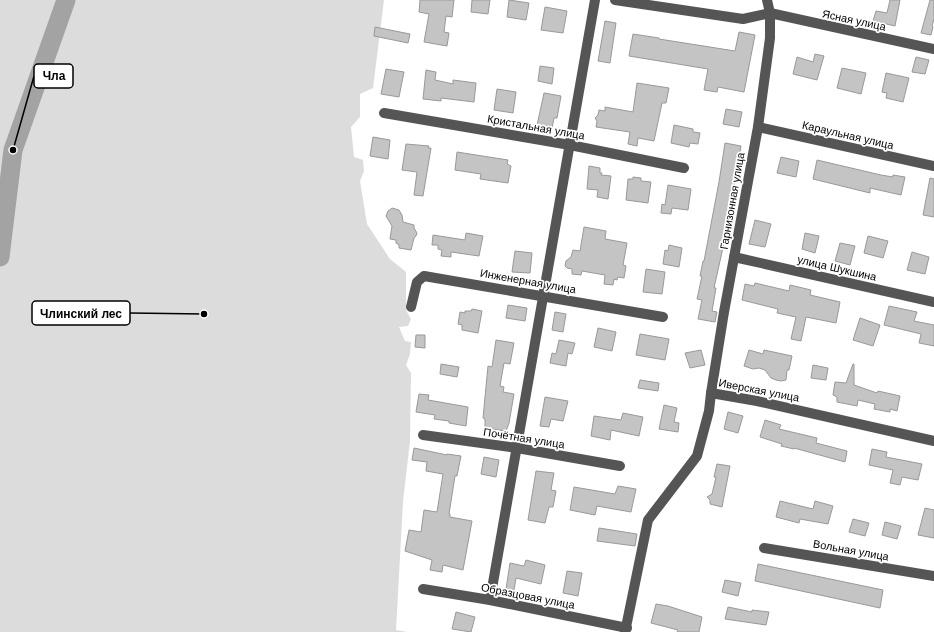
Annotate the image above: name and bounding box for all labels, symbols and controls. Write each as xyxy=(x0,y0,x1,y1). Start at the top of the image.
street label: Ясная улица xyxy=(821,7,888,33)
callout: Чла xyxy=(34,64,73,88)
text: Чла xyxy=(43,69,66,83)
street label: Кристальная улица xyxy=(486,113,587,142)
street label: Караульная улица xyxy=(801,119,896,152)
street label: Гарнизонная улица xyxy=(718,151,747,250)
street label: улица Шукшина xyxy=(796,253,879,283)
street label: Инженерная улица xyxy=(479,267,578,296)
callout: Члинский лес xyxy=(32,301,130,325)
text: Члинский лес xyxy=(40,307,122,321)
street label: Иверская улица xyxy=(718,376,801,404)
street label: Почётная улица xyxy=(483,426,566,450)
street label: Вольная улица xyxy=(812,537,891,563)
street label: Образцовая улица xyxy=(480,581,577,611)

